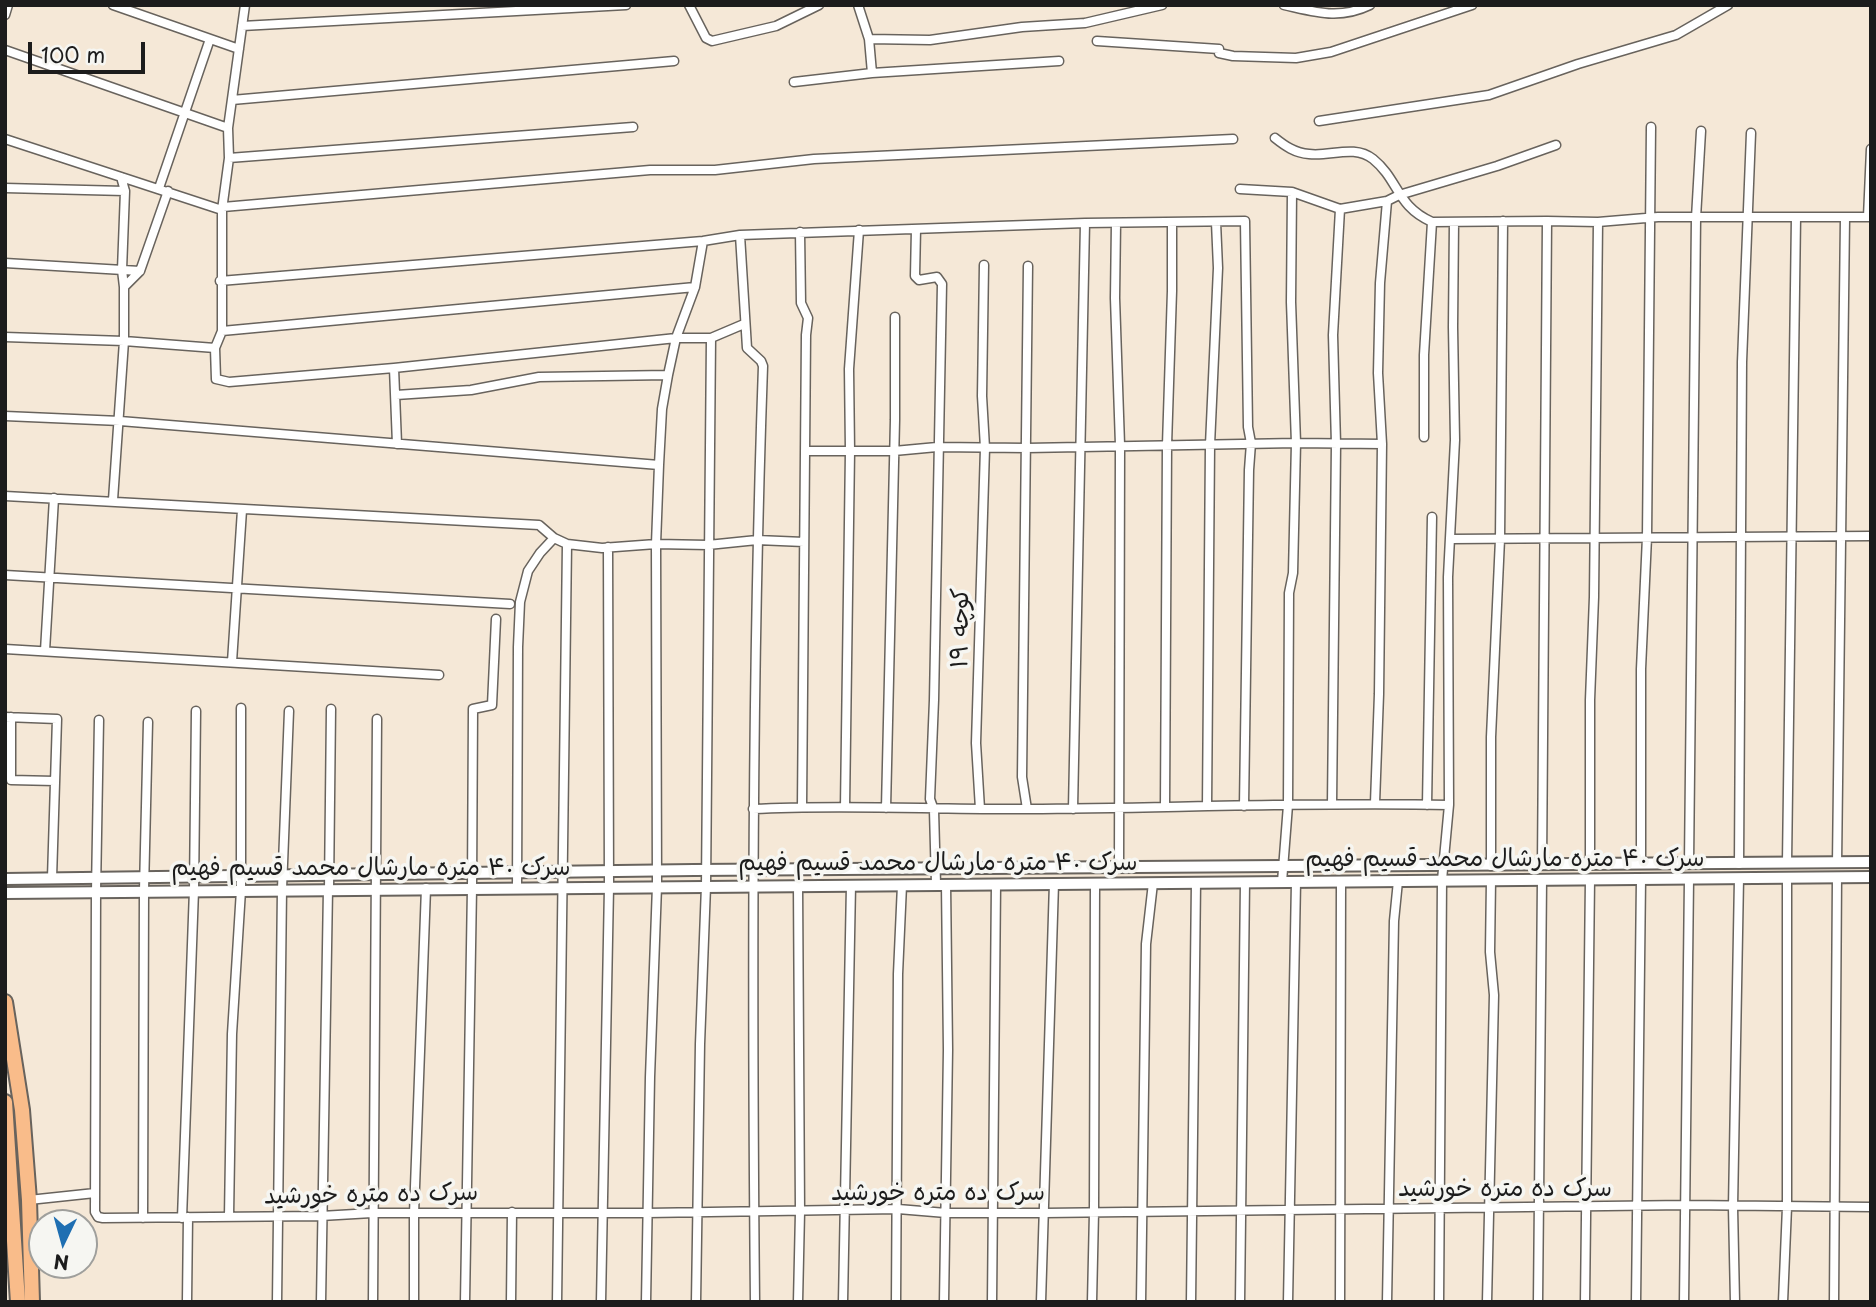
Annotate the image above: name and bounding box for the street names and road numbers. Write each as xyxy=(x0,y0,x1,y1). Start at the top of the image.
street label: کوچه ۱۹ xyxy=(946,587,976,669)
street label: سرک ۴۰ متره مارشال محمد قسیم فهیم xyxy=(1305,845,1705,873)
street label: سرک ۴۰ متره مارشال محمد قسیم فهیم xyxy=(738,849,1138,877)
street label: سرک ۴۰ متره مارشال محمد قسیم فهیم xyxy=(171,854,571,882)
street label: سرک ده متره خورشید xyxy=(1398,1175,1612,1203)
street label: سرک ده متره خورشید xyxy=(264,1179,478,1211)
street label: سرک ده متره خورشید xyxy=(831,1179,1045,1207)

